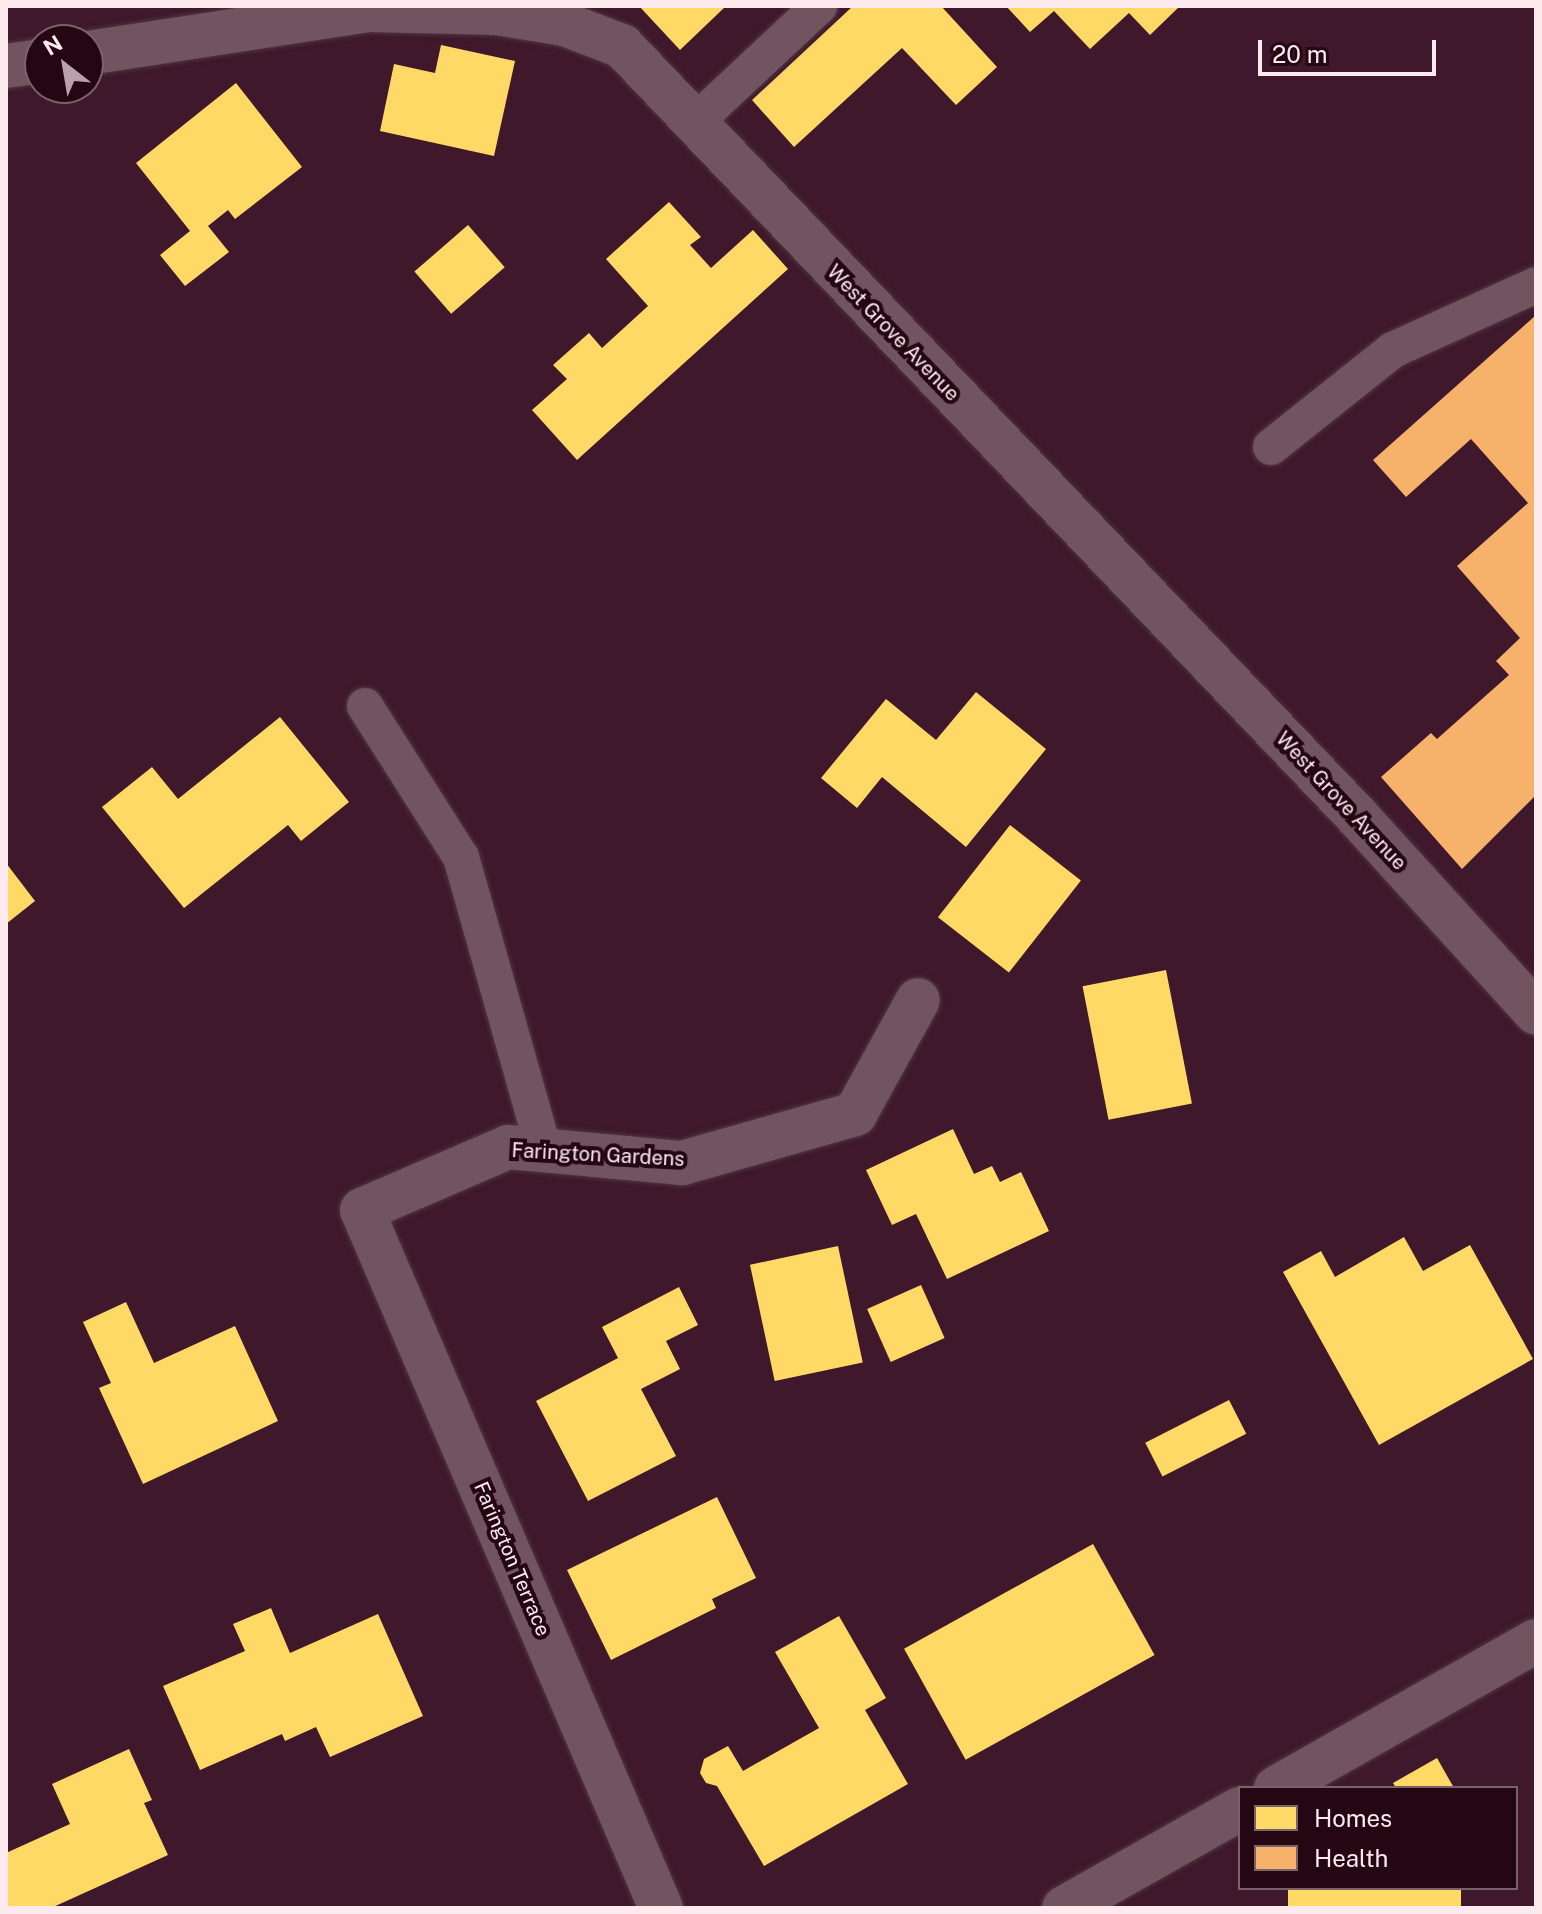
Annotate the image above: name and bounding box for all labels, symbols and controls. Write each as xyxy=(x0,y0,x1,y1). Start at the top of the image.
north arrow xyxy=(24,24,104,104)
scale bar xyxy=(1262,24,1440,74)
text: N xyxy=(39,30,67,61)
text: 20 m xyxy=(1272,40,1328,68)
street label: West Grove Avenue xyxy=(822,260,964,406)
street label: West Grove Avenue xyxy=(1271,727,1411,875)
street label: Farington Gardens xyxy=(511,1138,685,1172)
street label: Farington Terrace xyxy=(469,1478,555,1640)
legend xyxy=(1238,1786,1518,1890)
text: Homes xyxy=(1314,1804,1392,1832)
text: Health xyxy=(1314,1844,1388,1872)

